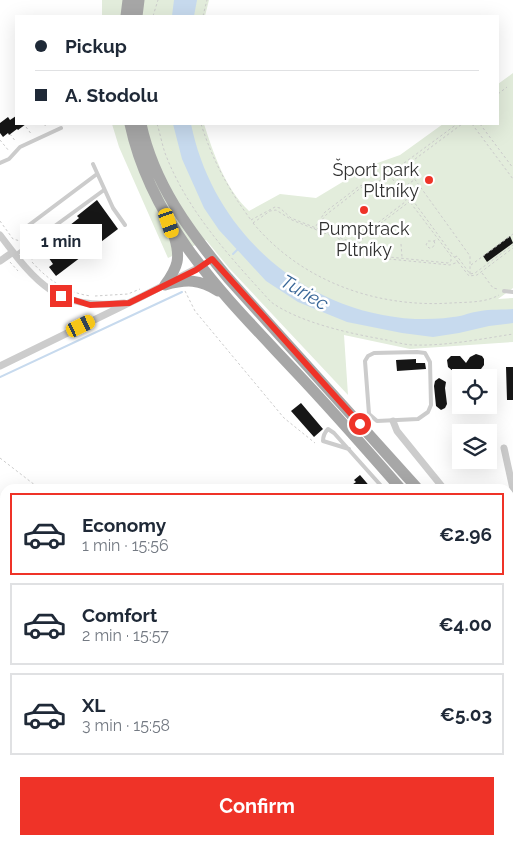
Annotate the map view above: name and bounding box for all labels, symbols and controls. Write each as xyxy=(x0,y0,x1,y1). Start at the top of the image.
text: Pickup xyxy=(65,35,127,57)
text: A. Stodolu xyxy=(65,84,158,106)
place label: Šport park Pltníky xyxy=(333,158,419,201)
marker: Šport park Pltníky xyxy=(423,174,435,186)
marker: Pumptrack Pltníky xyxy=(358,204,370,216)
car xyxy=(157,206,180,240)
place label: Pumptrack Pltníky xyxy=(319,218,410,260)
callout: 1 min xyxy=(20,224,102,258)
text: 1 min xyxy=(41,232,81,251)
water label: Turiec xyxy=(277,270,333,314)
route end xyxy=(50,285,72,307)
car xyxy=(64,313,97,339)
map controls xyxy=(452,369,497,469)
button: locate xyxy=(452,369,497,414)
route start xyxy=(349,413,371,435)
button: layers xyxy=(452,424,497,469)
icon: car xyxy=(22,512,67,557)
text: Economy xyxy=(82,514,166,536)
text: €2.96 xyxy=(439,523,492,545)
text: 1 min · 15:56 xyxy=(82,536,169,555)
icon: car xyxy=(22,602,67,647)
text: Comfort xyxy=(82,604,157,626)
text: €4.00 xyxy=(438,613,492,635)
text: 2 min · 15:57 xyxy=(82,626,169,645)
icon: car xyxy=(22,692,67,737)
text: XL xyxy=(82,694,105,716)
text: €5.03 xyxy=(440,703,492,725)
text: 3 min · 15:58 xyxy=(82,716,170,735)
button: Confirm xyxy=(20,777,494,835)

